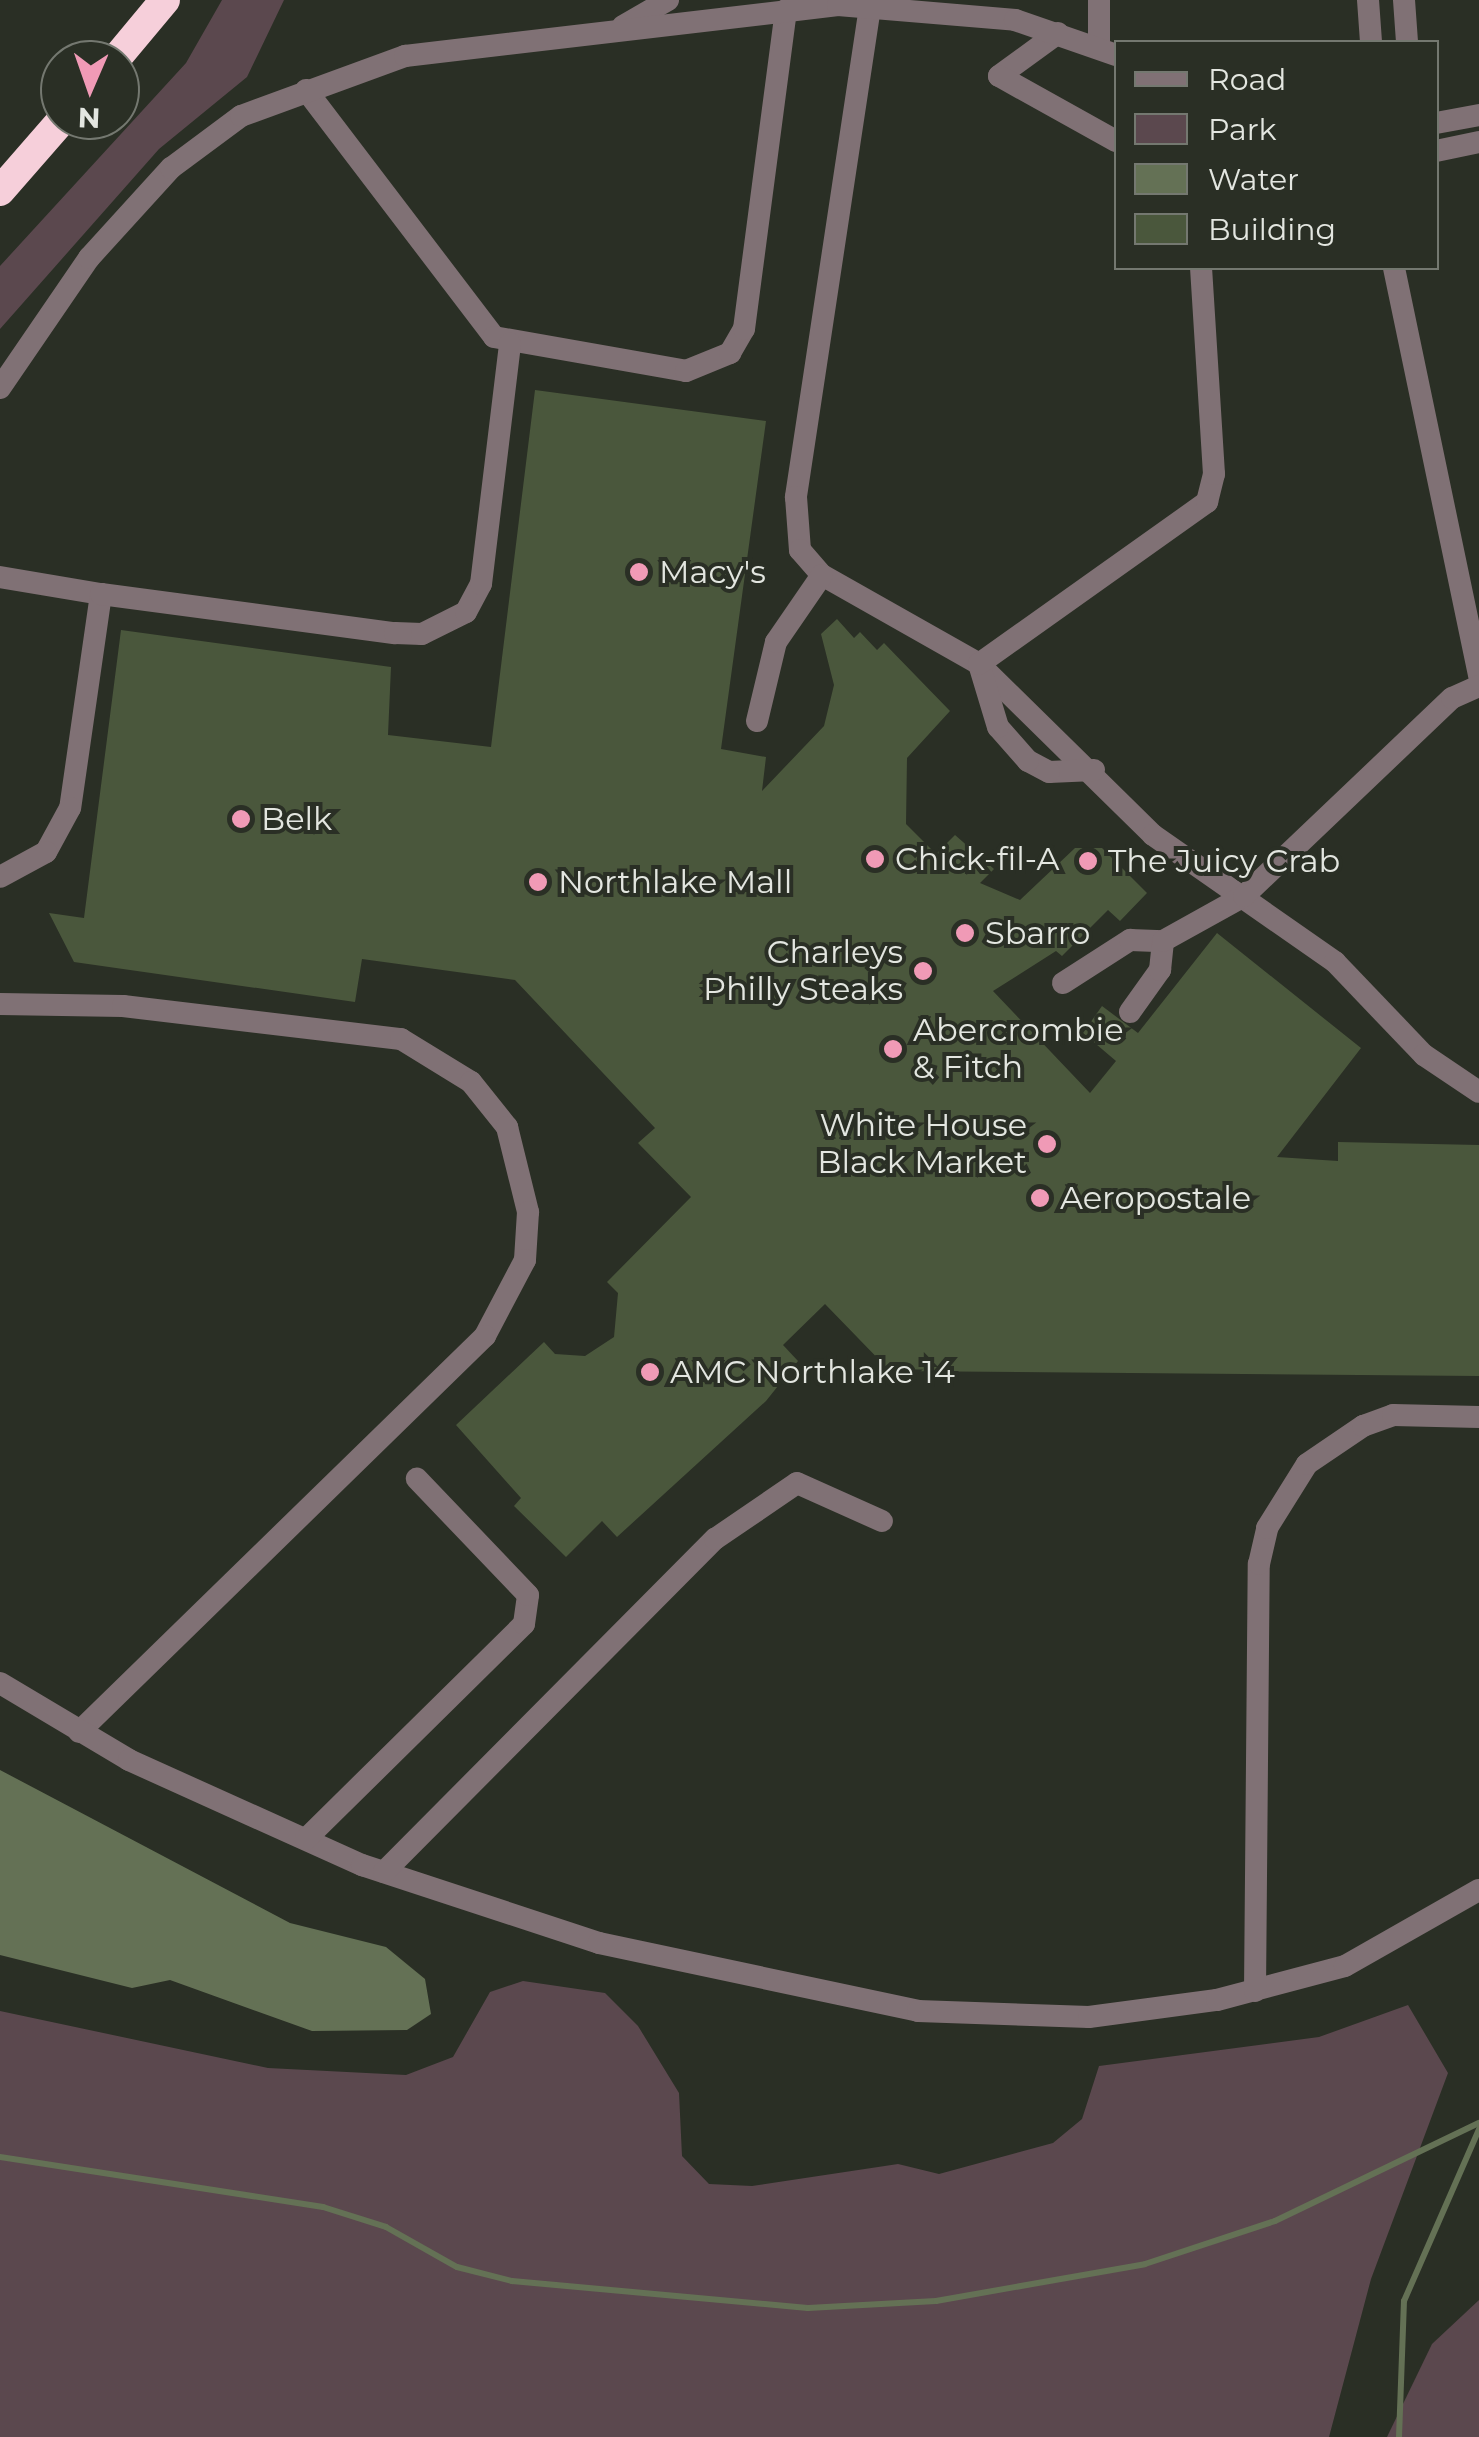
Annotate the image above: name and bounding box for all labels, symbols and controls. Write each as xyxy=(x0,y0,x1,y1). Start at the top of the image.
north arrow xyxy=(40,40,140,140)
legend xyxy=(1114,40,1439,270)
text: Road xyxy=(1208,61,1286,98)
text: N xyxy=(77,101,101,135)
text: Park xyxy=(1208,111,1277,148)
text: Water xyxy=(1208,161,1299,198)
text: Building xyxy=(1208,211,1336,248)
place label: Macy's xyxy=(659,553,766,591)
marker: Macy's xyxy=(628,561,650,583)
place label: Belk xyxy=(261,800,332,838)
marker: Belk xyxy=(230,808,252,830)
place label: Chick-fil-A xyxy=(895,840,1059,878)
place label: The Juicy Crab xyxy=(1108,842,1340,880)
marker: Chick-fil-A xyxy=(864,848,886,870)
marker: The Juicy Crab xyxy=(1077,850,1099,872)
place label: Northlake Mall xyxy=(558,863,792,901)
marker: Northlake Mall xyxy=(527,871,549,893)
place label: Sbarro xyxy=(985,914,1090,952)
marker: Sbarro xyxy=(954,922,976,944)
place label: Charleys Philly Steaks xyxy=(703,934,903,1009)
marker: Charleys Philly Steaks xyxy=(912,960,934,982)
place label: Abercrombie & Fitch xyxy=(913,1012,1123,1087)
marker: Abercrombie & Fitch xyxy=(882,1038,904,1060)
place label: White House Black Market xyxy=(817,1107,1027,1182)
marker: White House Black Market xyxy=(1036,1133,1058,1155)
place label: Aeropostale xyxy=(1060,1179,1251,1217)
marker: Aeropostale xyxy=(1029,1187,1051,1209)
place label: AMC Northlake 14 xyxy=(670,1353,955,1391)
marker: AMC Northlake 14 xyxy=(639,1361,661,1383)

